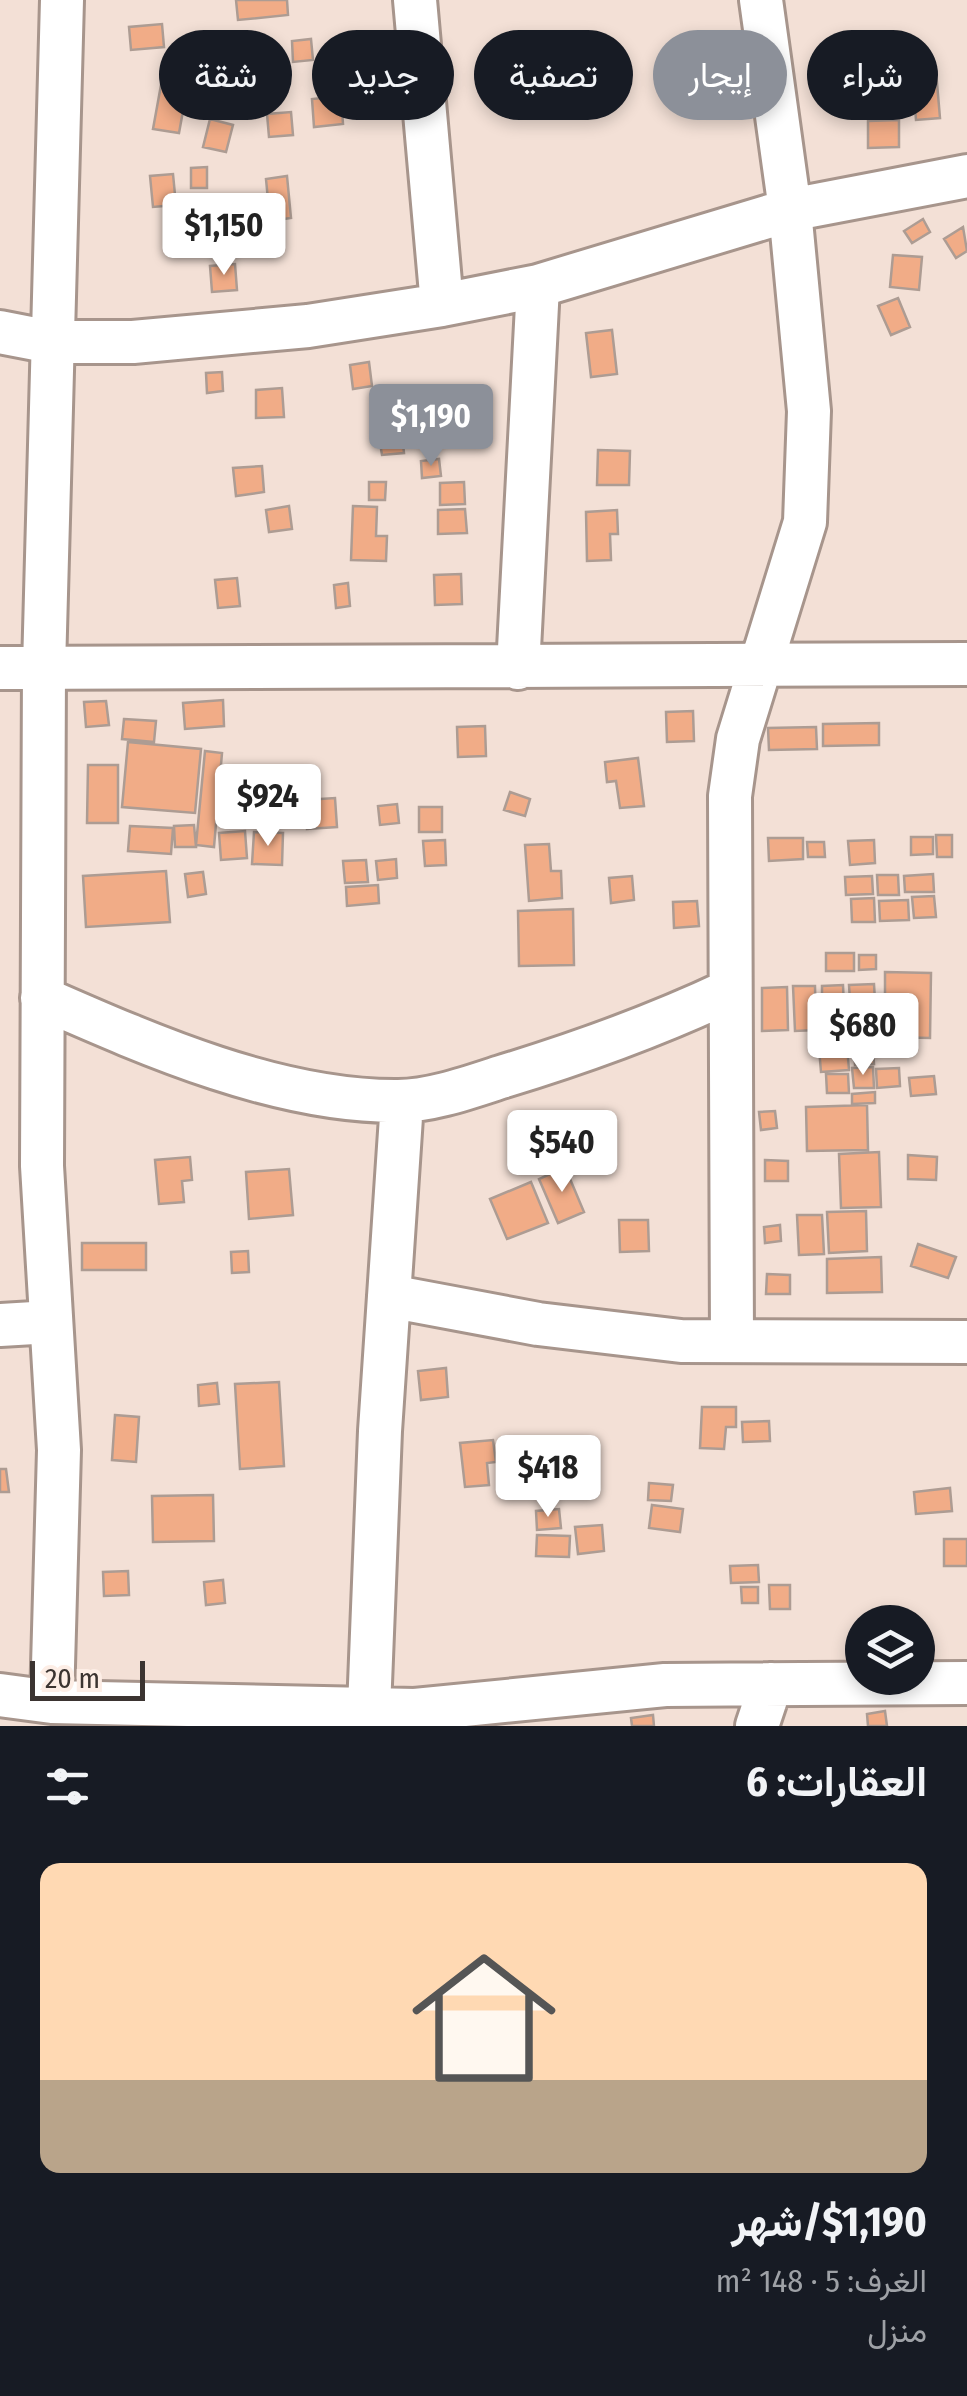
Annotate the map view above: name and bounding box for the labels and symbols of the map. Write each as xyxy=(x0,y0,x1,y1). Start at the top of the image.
pin: $1,150 xyxy=(143,193,305,278)
pin: $1,190 xyxy=(350,384,512,469)
pin: $924 xyxy=(209,764,327,849)
pin: $680 xyxy=(804,993,922,1078)
pin: $540 xyxy=(503,1110,621,1195)
pin: $418 xyxy=(489,1435,607,1520)
scale bar xyxy=(30,1656,145,1700)

